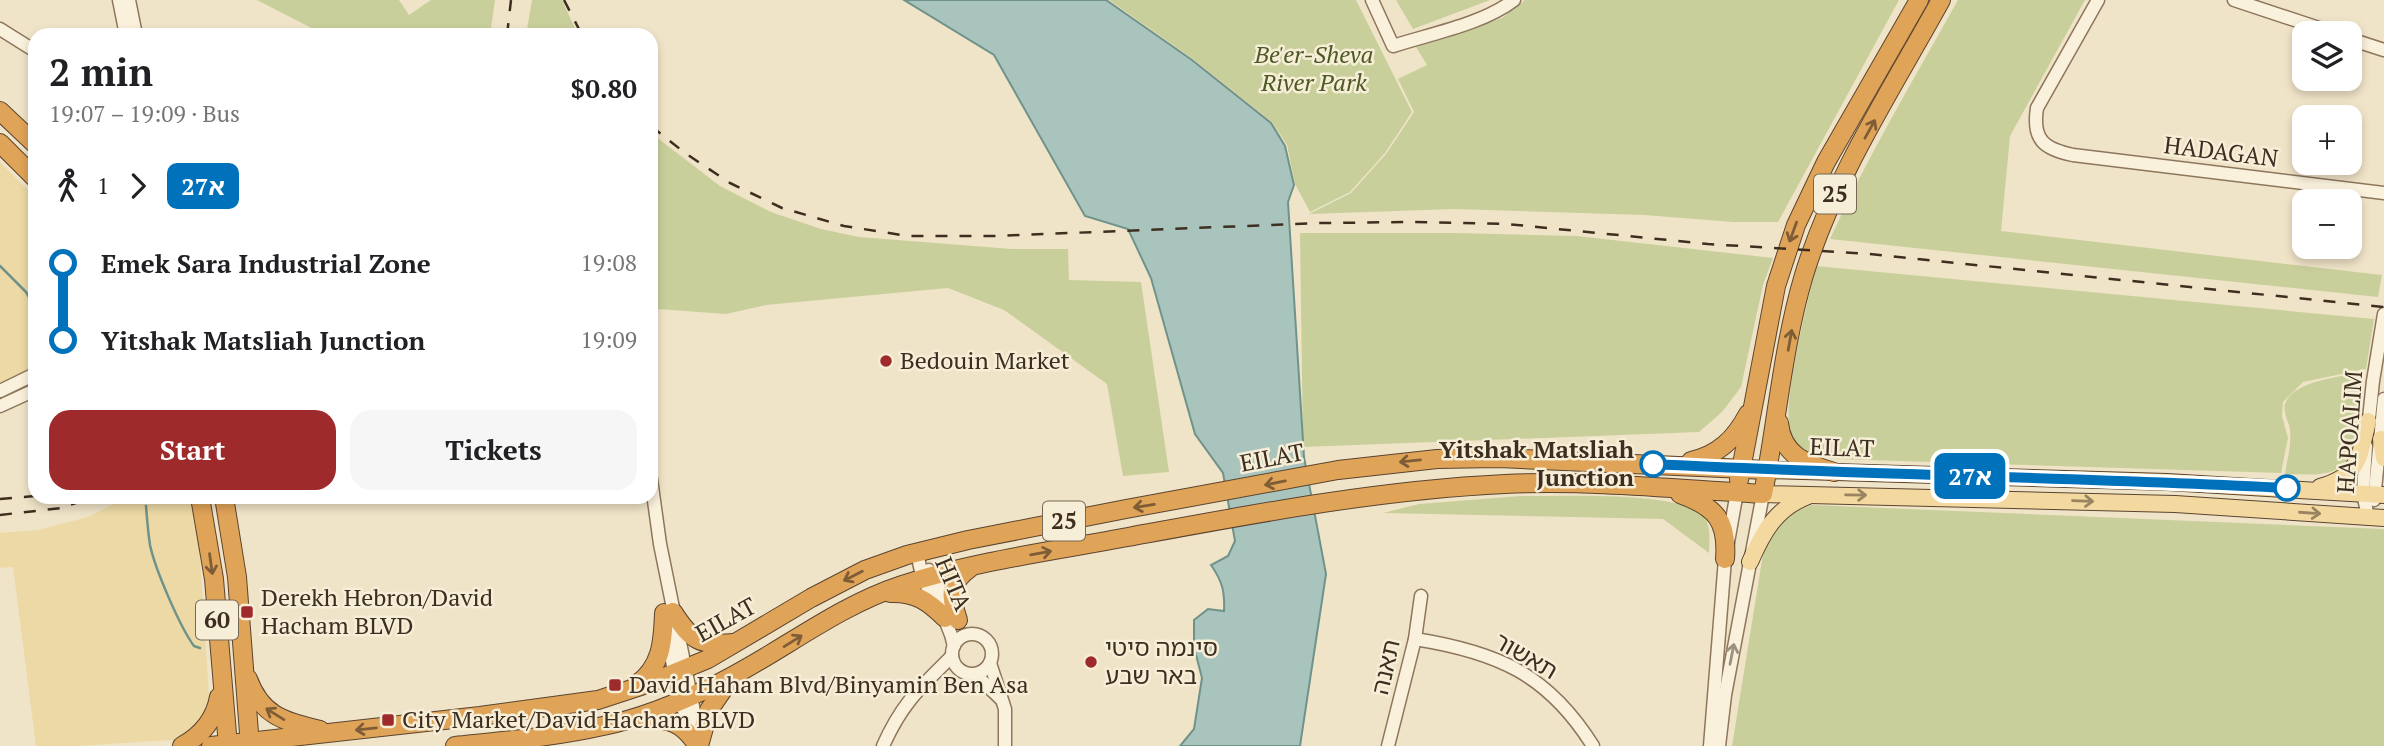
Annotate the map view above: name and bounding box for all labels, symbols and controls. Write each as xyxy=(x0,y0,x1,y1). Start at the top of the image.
map controls xyxy=(2292,21,2362,259)
button: layers xyxy=(2292,21,2362,91)
park label: Be'er-Sheva River Park xyxy=(1254,38,1373,98)
text: 2 min xyxy=(49,47,153,97)
text: $0.80 xyxy=(571,71,637,105)
text: 19:07 – 19:09 · Bus xyxy=(49,98,240,129)
button: + xyxy=(2292,105,2362,175)
one-way arrow xyxy=(1864,119,1877,140)
street label: HADAGAN xyxy=(2162,128,2280,174)
icon: walk xyxy=(49,167,87,205)
icon: forward xyxy=(119,167,157,205)
text: 1 xyxy=(97,170,109,201)
text: 27א xyxy=(181,170,225,202)
road number: 25 xyxy=(1814,174,1856,214)
button: − xyxy=(2292,189,2362,259)
one-way arrow xyxy=(1786,221,1799,243)
text: Emek Sara Industrial Zone xyxy=(101,246,431,280)
text: 19:08 xyxy=(580,247,637,278)
text: Yitshak Matsliah Junction xyxy=(101,323,425,357)
text: 19:09 xyxy=(580,324,637,355)
one-way arrow xyxy=(1784,329,1797,352)
place label: Bedouin Market xyxy=(900,344,1070,376)
marker: Bedouin Market xyxy=(878,353,894,369)
street label: HAPOALIM xyxy=(2329,369,2369,494)
button: Start xyxy=(49,410,336,490)
button: Tickets xyxy=(350,410,637,490)
street label: EILAT xyxy=(1809,430,1875,464)
place label: Yitshak Matsliah Junction xyxy=(1439,433,1635,493)
street label: EILAT xyxy=(1237,435,1307,479)
marker: Yitshak Matsliah Junction xyxy=(1640,451,1666,477)
line badge: 27א xyxy=(1930,453,2010,499)
one-way arrow xyxy=(1399,455,1422,468)
text: 27א xyxy=(1948,460,1992,492)
unlabelled marker xyxy=(2274,475,2300,501)
one-way arrow xyxy=(1264,476,1287,490)
one-way arrow xyxy=(1844,488,1867,501)
one-way arrow xyxy=(2071,495,2094,508)
one-way arrow xyxy=(1133,500,1155,513)
road number: 25 xyxy=(1043,502,1085,540)
one-way arrow xyxy=(2298,507,2321,520)
one-way arrow xyxy=(1029,546,1052,559)
one-way arrow xyxy=(205,552,218,575)
street label: HITA xyxy=(928,552,980,616)
one-way arrow xyxy=(844,569,864,583)
place label: Derekh Hebron/David Hacham BLVD xyxy=(261,581,493,641)
street label: EILAT xyxy=(689,589,762,649)
road number: 60 xyxy=(196,600,238,640)
marker: Derekh Hebron/David Hacham BLVD xyxy=(239,604,255,620)
street label: תאשור xyxy=(1489,624,1564,686)
place label: סינמה סיטי באר שבע xyxy=(1105,631,1218,691)
one-way arrow xyxy=(782,634,802,648)
street label: תאנה xyxy=(1363,636,1407,698)
one-way arrow xyxy=(1726,643,1739,666)
marker: סינמה סיטי באר שבע xyxy=(1083,654,1099,670)
place label: David Haham Blvd/Binyamin Ben Asa xyxy=(629,668,1029,700)
marker: David Haham Blvd/Binyamin Ben Asa xyxy=(607,677,623,693)
place label: City Market/David Hacham BLVD xyxy=(402,703,755,735)
one-way arrow xyxy=(266,706,285,721)
marker: City Market/David Hacham BLVD xyxy=(380,712,396,728)
one-way arrow xyxy=(355,722,378,735)

